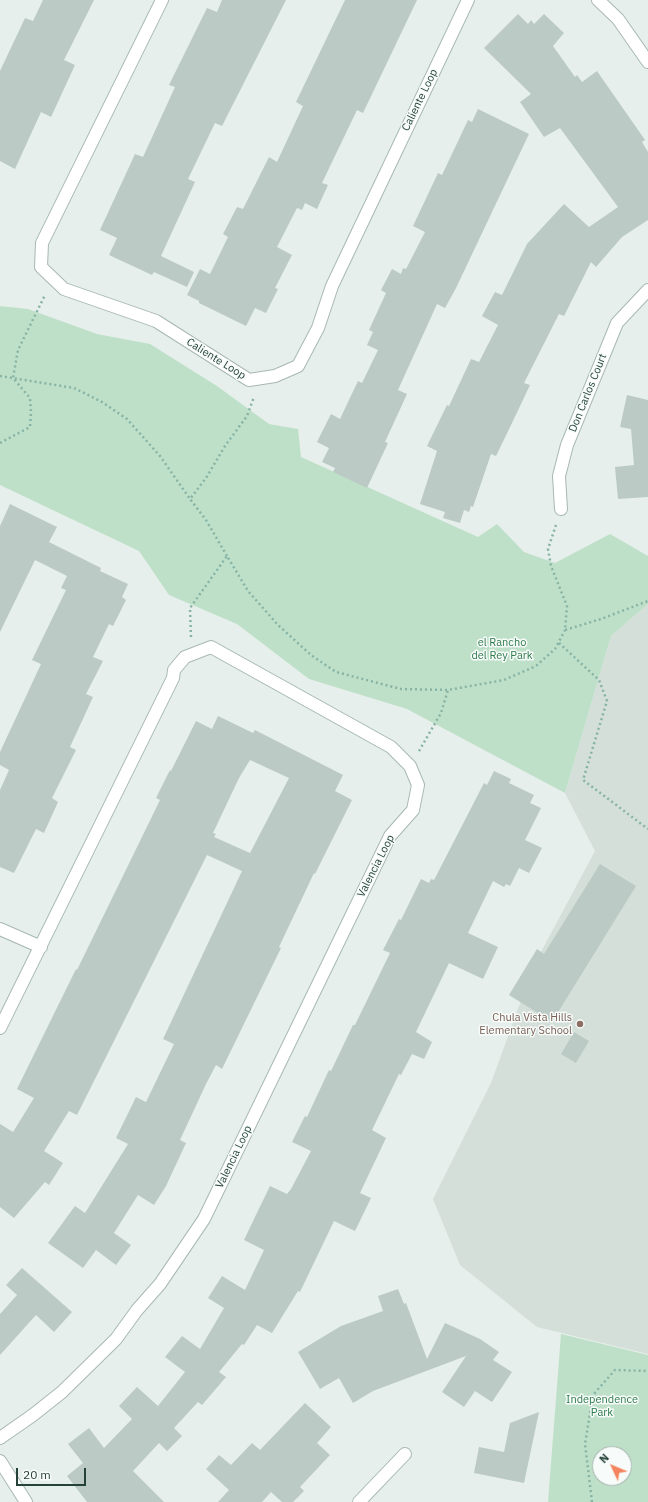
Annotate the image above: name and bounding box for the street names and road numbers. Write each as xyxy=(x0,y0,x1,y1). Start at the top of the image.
street label: Caliente Loop xyxy=(399,67,441,133)
street label: Caliente Loop xyxy=(184,336,248,382)
street label: Don Carlos Court xyxy=(566,352,610,434)
street label: Valencia Loop xyxy=(355,833,397,899)
street label: Valencia Loop xyxy=(213,1123,255,1191)

